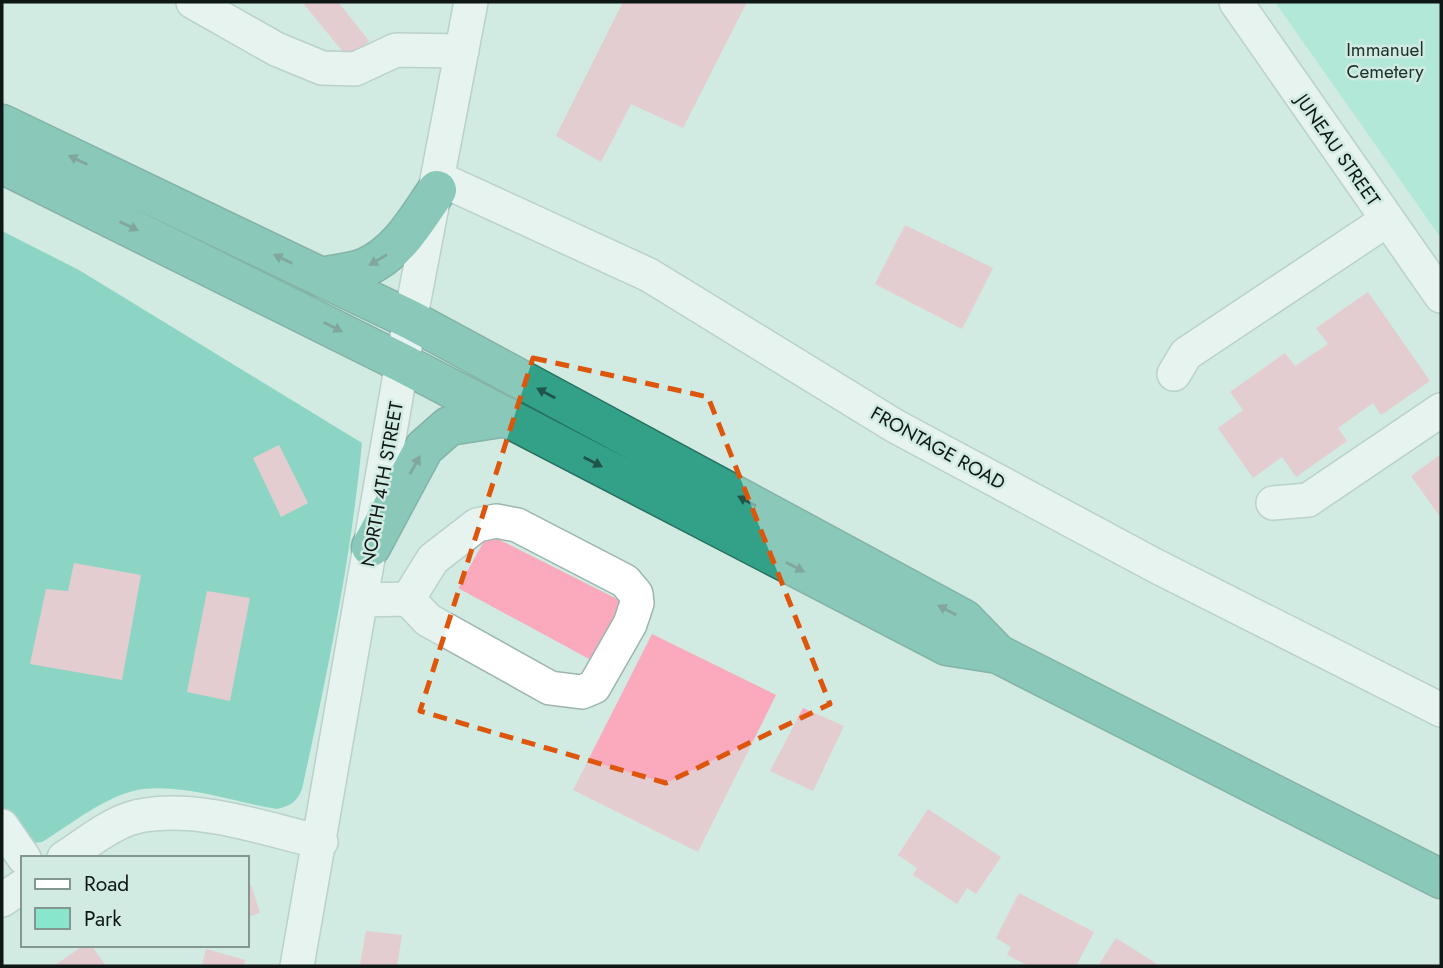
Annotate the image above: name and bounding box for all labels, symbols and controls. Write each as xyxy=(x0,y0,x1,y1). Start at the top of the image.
park label: Immanuel Cemetery xyxy=(1346,36,1424,85)
street label: JUNEAU STREET xyxy=(1288,86,1387,212)
one-way arrow xyxy=(68,155,88,166)
one-way arrow xyxy=(119,220,139,232)
one-way arrow xyxy=(273,253,293,264)
one-way arrow xyxy=(368,253,387,266)
one-way arrow xyxy=(323,322,343,333)
one-way arrow xyxy=(537,387,556,399)
street label: NORTH 4TH STREET xyxy=(354,399,410,569)
street label: FRONTAGE ROAD xyxy=(866,400,1010,496)
one-way arrow xyxy=(409,455,421,475)
one-way arrow xyxy=(583,456,603,467)
one-way arrow xyxy=(736,496,756,508)
one-way arrow xyxy=(785,561,805,573)
one-way arrow xyxy=(937,604,957,615)
legend xyxy=(21,856,248,947)
text: Road xyxy=(84,869,129,899)
text: Park xyxy=(84,904,122,934)

